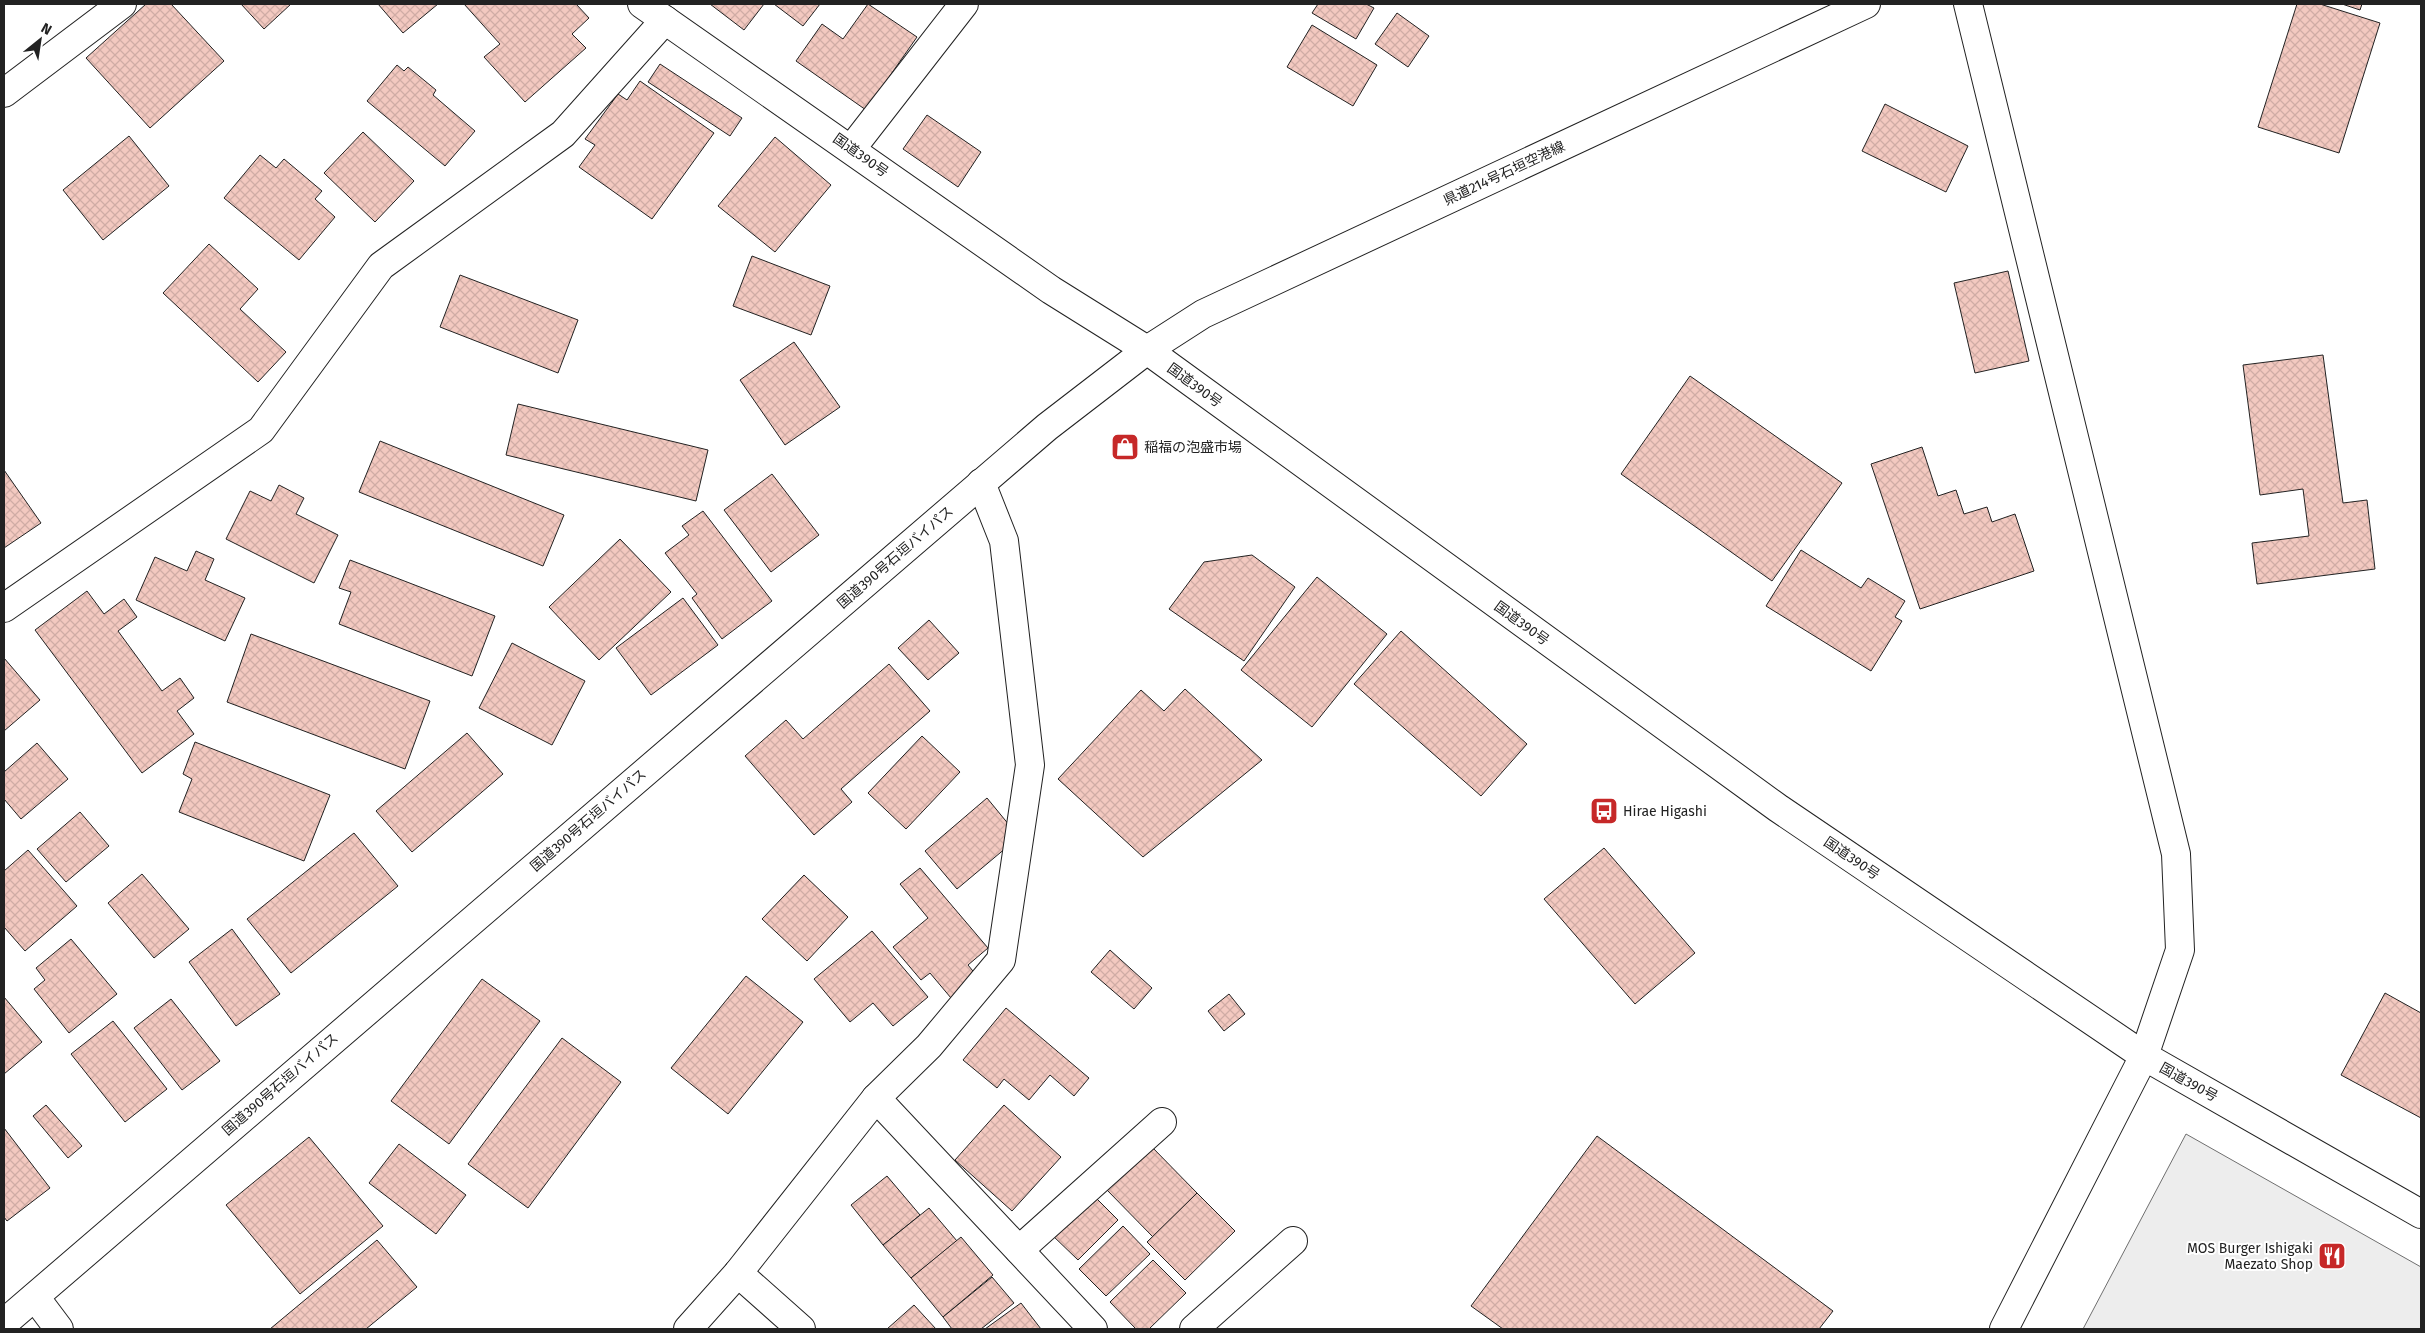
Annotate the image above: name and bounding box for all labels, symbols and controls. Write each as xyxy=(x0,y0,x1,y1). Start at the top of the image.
north arrow xyxy=(15,15,65,65)
text: N xyxy=(38,19,55,39)
street label: 国道390号 xyxy=(830,130,892,181)
street label: 県道214号石垣空港線 xyxy=(1441,138,1568,209)
street label: 国道390号 xyxy=(1164,360,1226,411)
shop icon: 稲福の泡盛市場 xyxy=(1110,432,1140,462)
place label: 稲福の泡盛市場 xyxy=(1144,439,1242,456)
street label: 国道390号石垣バイパス xyxy=(834,503,957,612)
street label: 国道390号 xyxy=(1491,598,1553,649)
street label: 国道390号石垣バイパス xyxy=(527,766,650,875)
bus stop icon: Hirae Higashi xyxy=(1589,796,1619,826)
place label: Hirae Higashi xyxy=(1623,803,1707,820)
street label: 国道390号 xyxy=(1820,833,1883,883)
street label: 国道390号石垣バイパス xyxy=(219,1030,342,1139)
street label: 国道390号 xyxy=(2157,1059,2221,1105)
place label: MOS Burger Ishigaki Maezato Shop xyxy=(2187,1240,2313,1273)
restaurant icon: MOS Burger Ishigaki Maezato Shop xyxy=(2317,1241,2347,1271)

